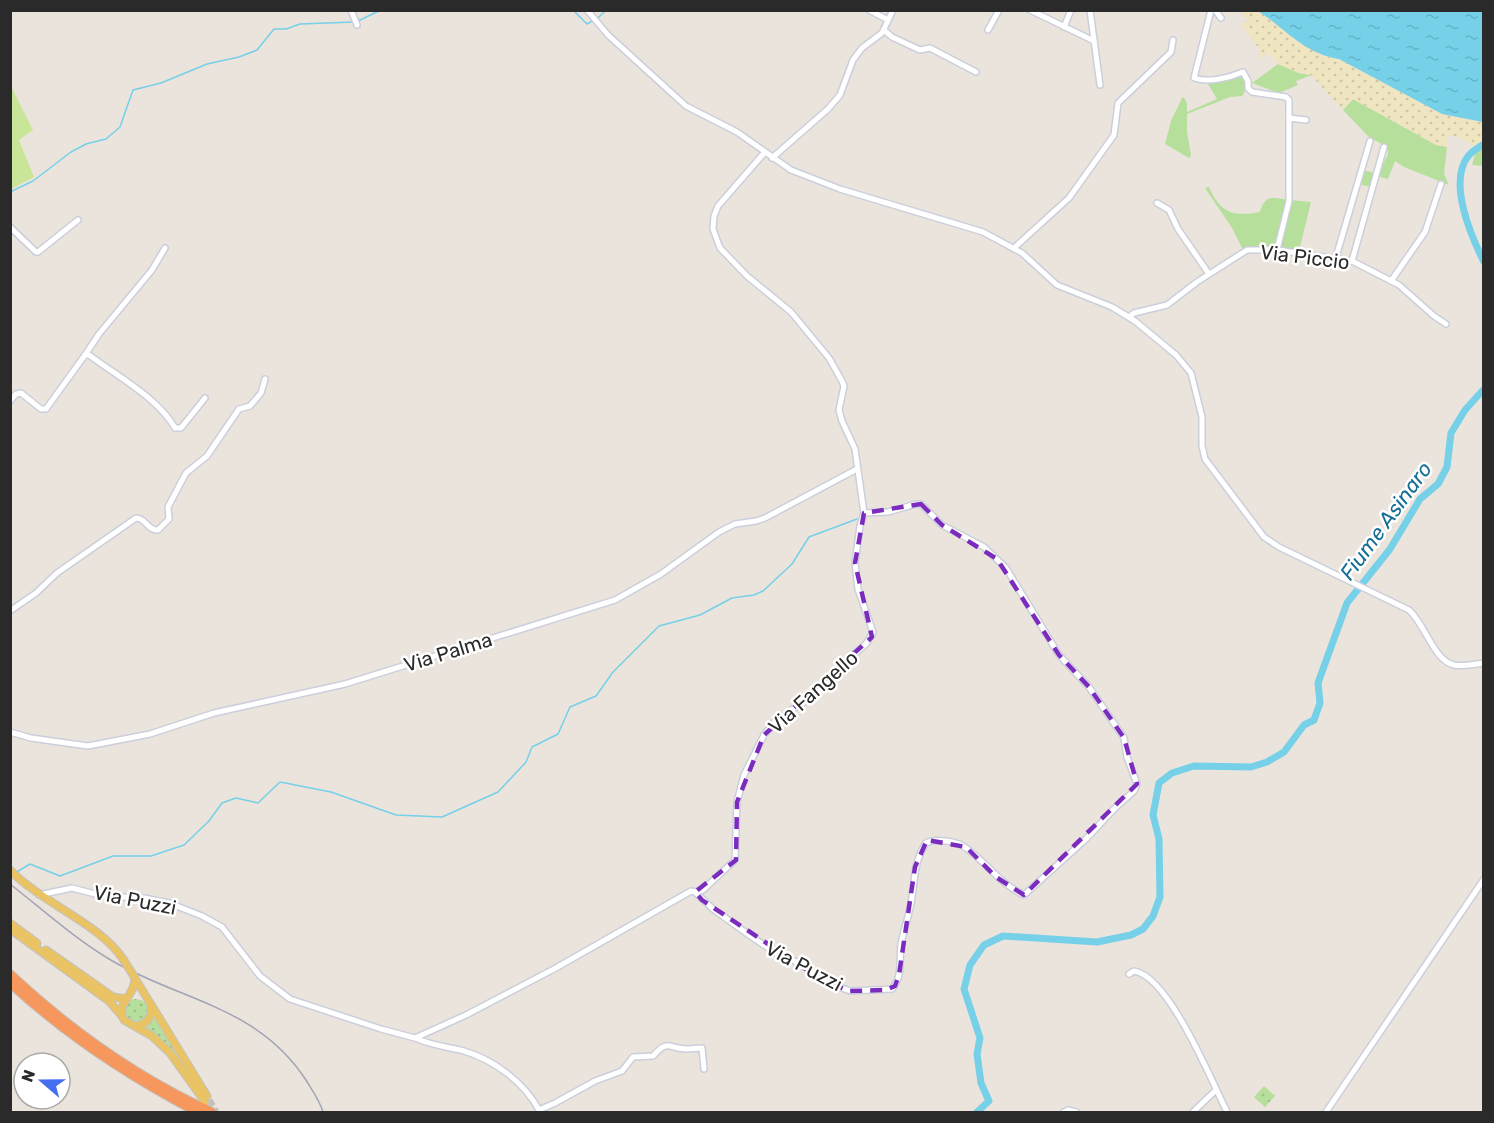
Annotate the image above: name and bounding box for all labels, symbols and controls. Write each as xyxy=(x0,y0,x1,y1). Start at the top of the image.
street label: Via Piccio xyxy=(1259,240,1351,274)
water label: Fiume Asinaro xyxy=(1334,457,1437,585)
street label: Via Palma xyxy=(401,627,495,677)
street label: Via Fangello xyxy=(763,645,863,739)
street label: Via Puzzi xyxy=(92,880,178,920)
street label: Via Puzzi xyxy=(761,936,847,996)
north arrow xyxy=(12,1051,72,1111)
text: N xyxy=(17,1067,39,1085)

